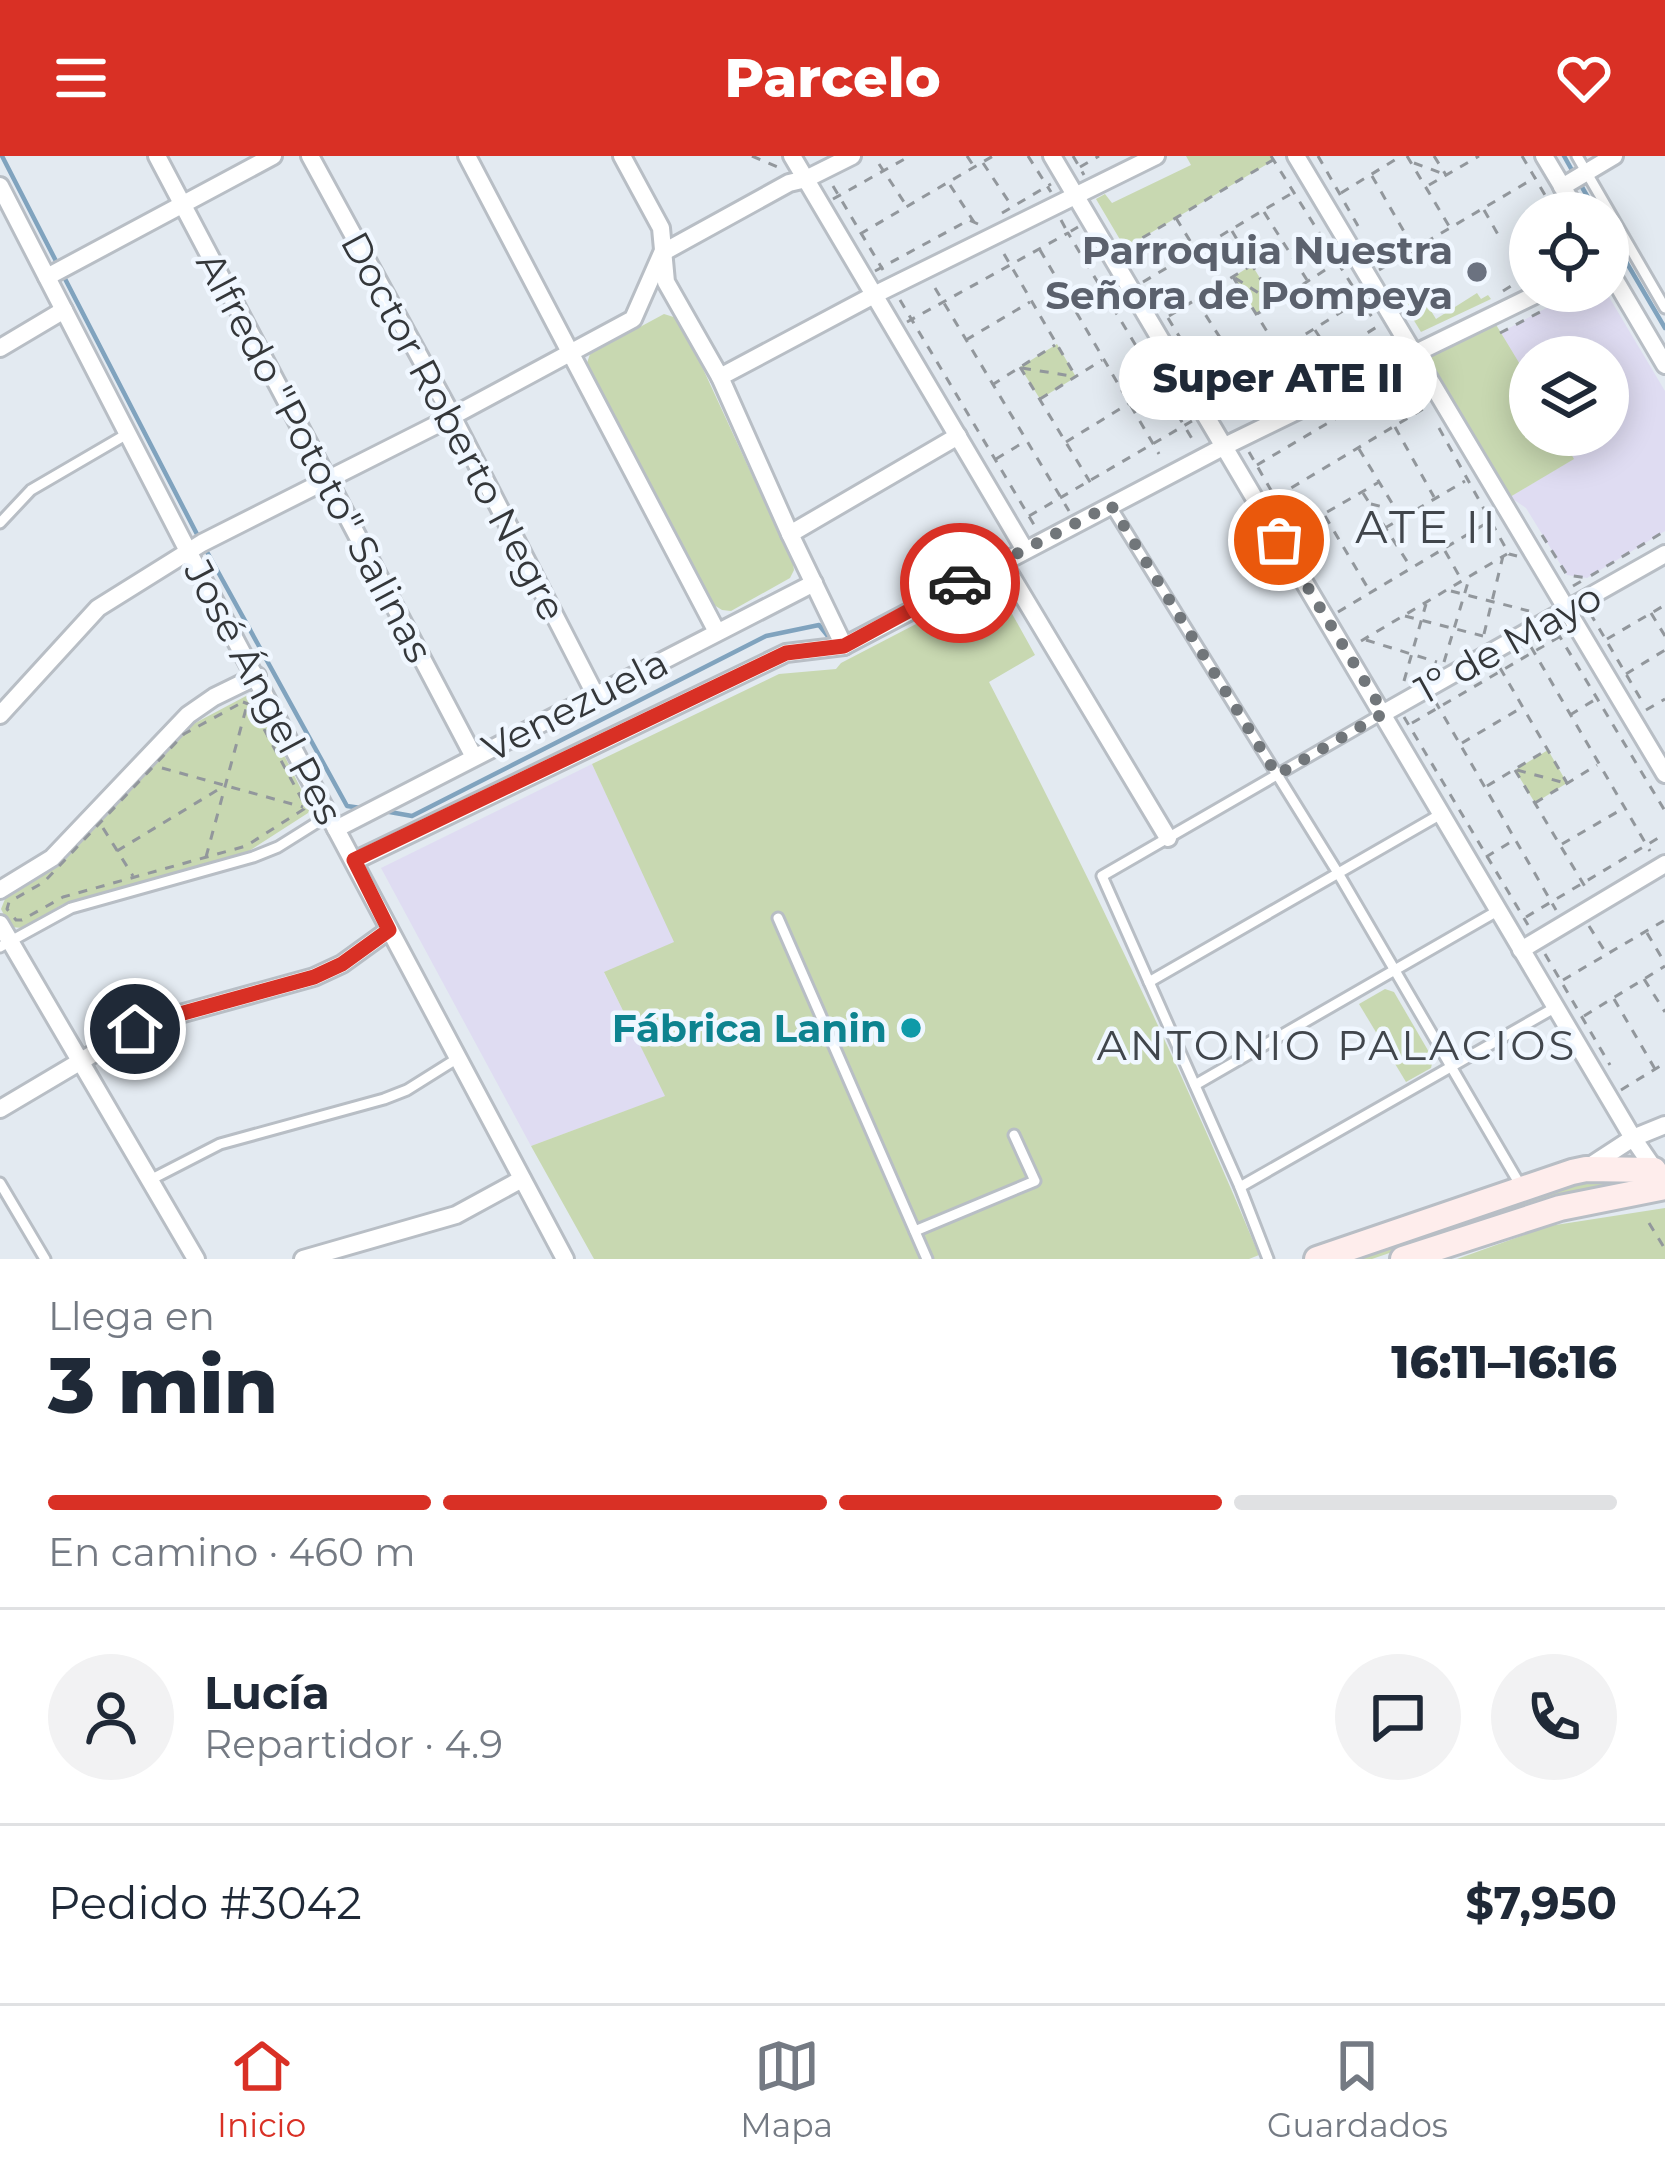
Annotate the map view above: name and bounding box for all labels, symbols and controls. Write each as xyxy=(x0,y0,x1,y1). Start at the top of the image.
icon: menu xyxy=(48,45,114,111)
text: Parcelo xyxy=(724,45,941,111)
icon: heart xyxy=(1551,45,1617,111)
map controls xyxy=(1509,192,1629,456)
button: locate xyxy=(1509,192,1629,312)
street label: Doctor Roberto Negre xyxy=(331,223,577,629)
place label: Parroquia Nuestra Señora de Pompeya xyxy=(1045,226,1453,319)
street label: Alfredo "Pototo" Salinas xyxy=(186,244,444,670)
marker: Parroquia Nuestra Señora de Pompeya xyxy=(1464,259,1490,285)
callout: Super ATE II xyxy=(1120,336,1438,420)
button: layers xyxy=(1509,336,1629,456)
text: Super ATE II xyxy=(1152,354,1404,402)
pin xyxy=(1228,489,1330,591)
district label: ATE II xyxy=(1355,499,1499,554)
icon: bag xyxy=(1246,507,1312,573)
courier xyxy=(900,523,1020,643)
icon: car xyxy=(927,550,993,616)
street label: José Ángel Pes xyxy=(174,551,354,832)
street label: 1º de Mayo xyxy=(1407,572,1609,714)
street label: Venezuela xyxy=(474,638,676,772)
pin xyxy=(84,978,186,1080)
icon: home xyxy=(102,996,168,1062)
place label: Fábrica Lanin xyxy=(612,1004,887,1052)
marker: Fábrica Lanin xyxy=(898,1015,924,1041)
district label: ANTONIO PALACIOS xyxy=(1097,1019,1577,1071)
text: Llega en xyxy=(48,1292,215,1340)
text: 16:11–16:16 xyxy=(1391,1334,1617,1389)
text: 3 min xyxy=(48,1337,278,1433)
text: En camino · 460 m xyxy=(48,1528,416,1576)
button: person xyxy=(48,1654,174,1780)
button: chat xyxy=(1335,1654,1461,1780)
button: phone xyxy=(1491,1654,1617,1780)
text: Lucía xyxy=(204,1665,330,1720)
text: Repartidor · 4.9 xyxy=(204,1720,503,1768)
text: Pedido #3042 xyxy=(48,1875,362,1930)
text: $7,950 xyxy=(1465,1875,1617,1930)
tab: Inicio xyxy=(217,2033,306,2145)
tab: Mapa xyxy=(740,2033,833,2145)
tab: Guardados xyxy=(1267,2033,1448,2145)

